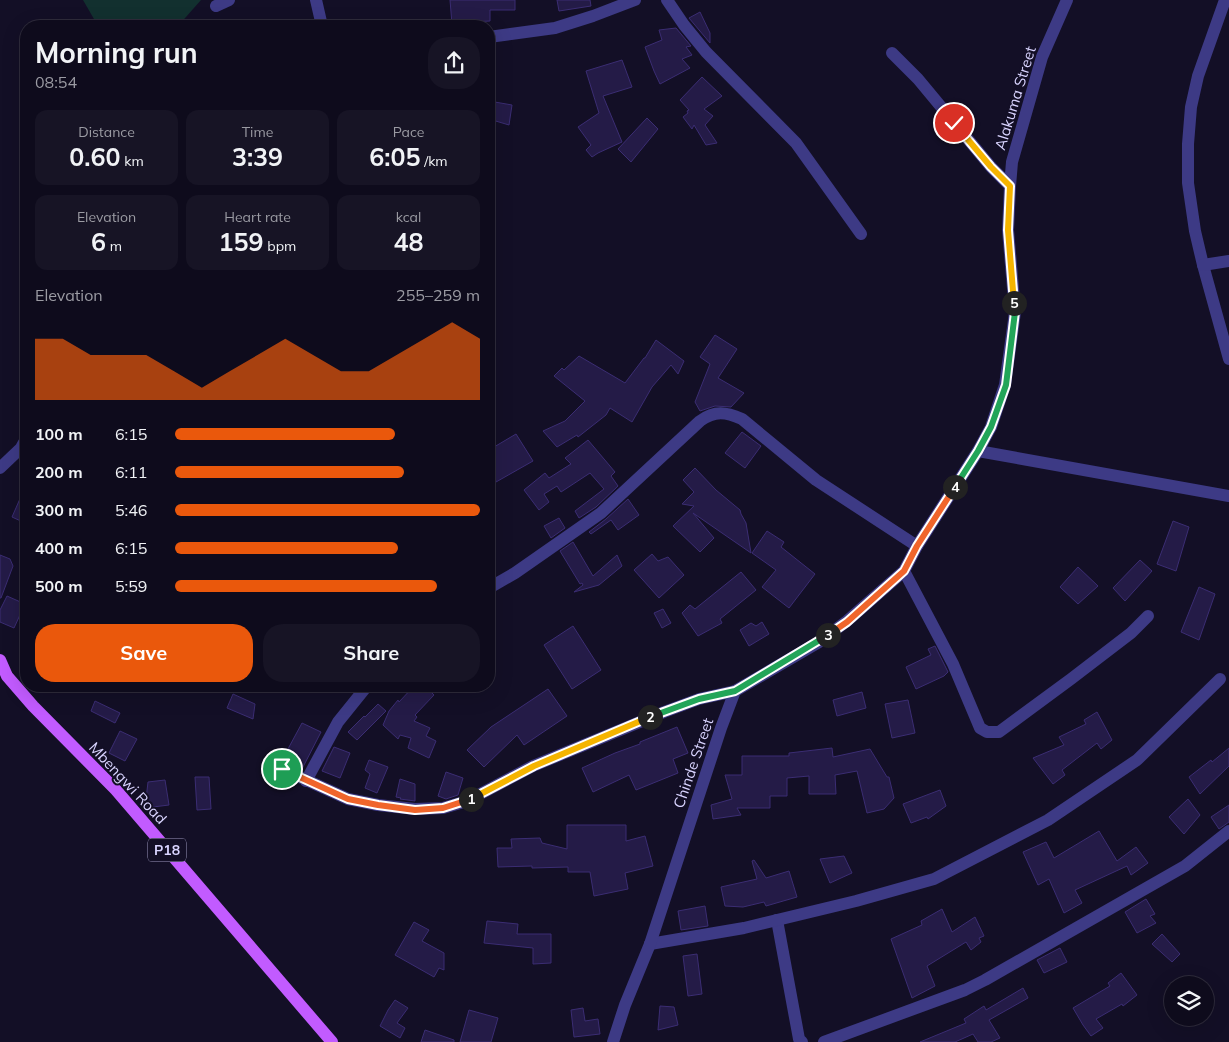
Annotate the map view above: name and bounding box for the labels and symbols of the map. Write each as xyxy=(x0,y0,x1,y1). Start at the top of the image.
street label: Alakuma Street xyxy=(990,44,1040,152)
pin xyxy=(933,102,975,144)
pin: 5 xyxy=(1002,290,1026,316)
pin: 4 xyxy=(942,474,968,500)
pin: 3 xyxy=(816,622,840,648)
pin: 2 xyxy=(638,704,662,730)
street label: Chinde Street xyxy=(669,715,717,811)
street label: Mbengwi Road xyxy=(85,738,171,828)
pin xyxy=(261,748,303,790)
pin: 1 xyxy=(458,786,484,812)
road number: P18 xyxy=(148,838,186,862)

